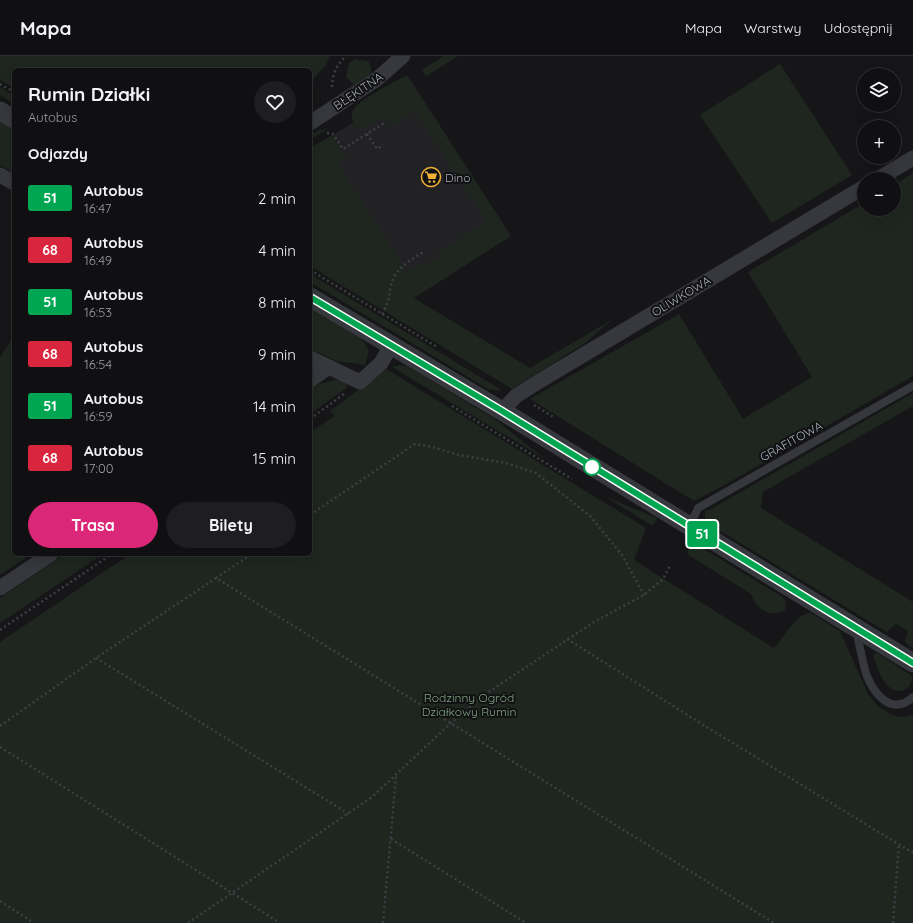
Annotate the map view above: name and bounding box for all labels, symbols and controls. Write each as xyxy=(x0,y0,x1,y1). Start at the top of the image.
text: Mapa xyxy=(20,16,71,40)
text: Mapa xyxy=(685,19,722,37)
text: Warstwy xyxy=(744,19,802,37)
text: Udostępnij xyxy=(824,19,893,37)
map controls xyxy=(857,68,901,216)
button: layers xyxy=(857,68,901,112)
street label: BŁĘKITNA xyxy=(330,69,386,113)
button: heart xyxy=(254,81,296,123)
text: Rumin Działki xyxy=(28,82,150,106)
text: Autobus xyxy=(28,109,77,125)
button: + xyxy=(857,120,901,164)
text: Odjazdy xyxy=(28,144,88,163)
supermarket icon: Dino xyxy=(420,166,442,188)
place label: Dino xyxy=(445,170,470,185)
button: − xyxy=(857,172,901,216)
text: Autobus xyxy=(84,181,143,200)
text: 51 xyxy=(43,189,57,207)
text: 2 min xyxy=(258,189,296,208)
text: 16:47 xyxy=(84,200,111,216)
text: Autobus xyxy=(84,233,143,252)
text: 68 xyxy=(42,241,58,259)
text: 4 min xyxy=(258,241,296,260)
text: 16:49 xyxy=(84,252,112,268)
street label: OLIWKOWA xyxy=(649,272,713,319)
text: Autobus xyxy=(84,285,143,304)
text: 51 xyxy=(43,293,57,311)
text: 8 min xyxy=(258,293,296,312)
text: 16:53 xyxy=(84,304,112,320)
text: Autobus xyxy=(84,337,143,356)
text: 68 xyxy=(42,345,58,363)
text: 9 min xyxy=(258,345,296,364)
text: 16:54 xyxy=(84,356,112,372)
text: Autobus xyxy=(84,389,143,408)
text: 51 xyxy=(43,397,57,415)
text: 14 min xyxy=(253,397,296,416)
text: 16:59 xyxy=(84,408,113,424)
street label: GRAFITOWA xyxy=(757,418,825,464)
text: Autobus xyxy=(84,441,143,460)
text: 68 xyxy=(42,449,58,467)
text: 15 min xyxy=(253,449,296,468)
unlabelled marker xyxy=(583,458,601,476)
text: 17:00 xyxy=(84,460,113,476)
button: Trasa xyxy=(28,502,158,548)
button: Bilety xyxy=(166,502,296,548)
line badge: 51 xyxy=(684,521,720,547)
text: 51 xyxy=(695,525,709,543)
park label: Rodzinny Ogród Działkowy Rumin xyxy=(422,690,516,719)

